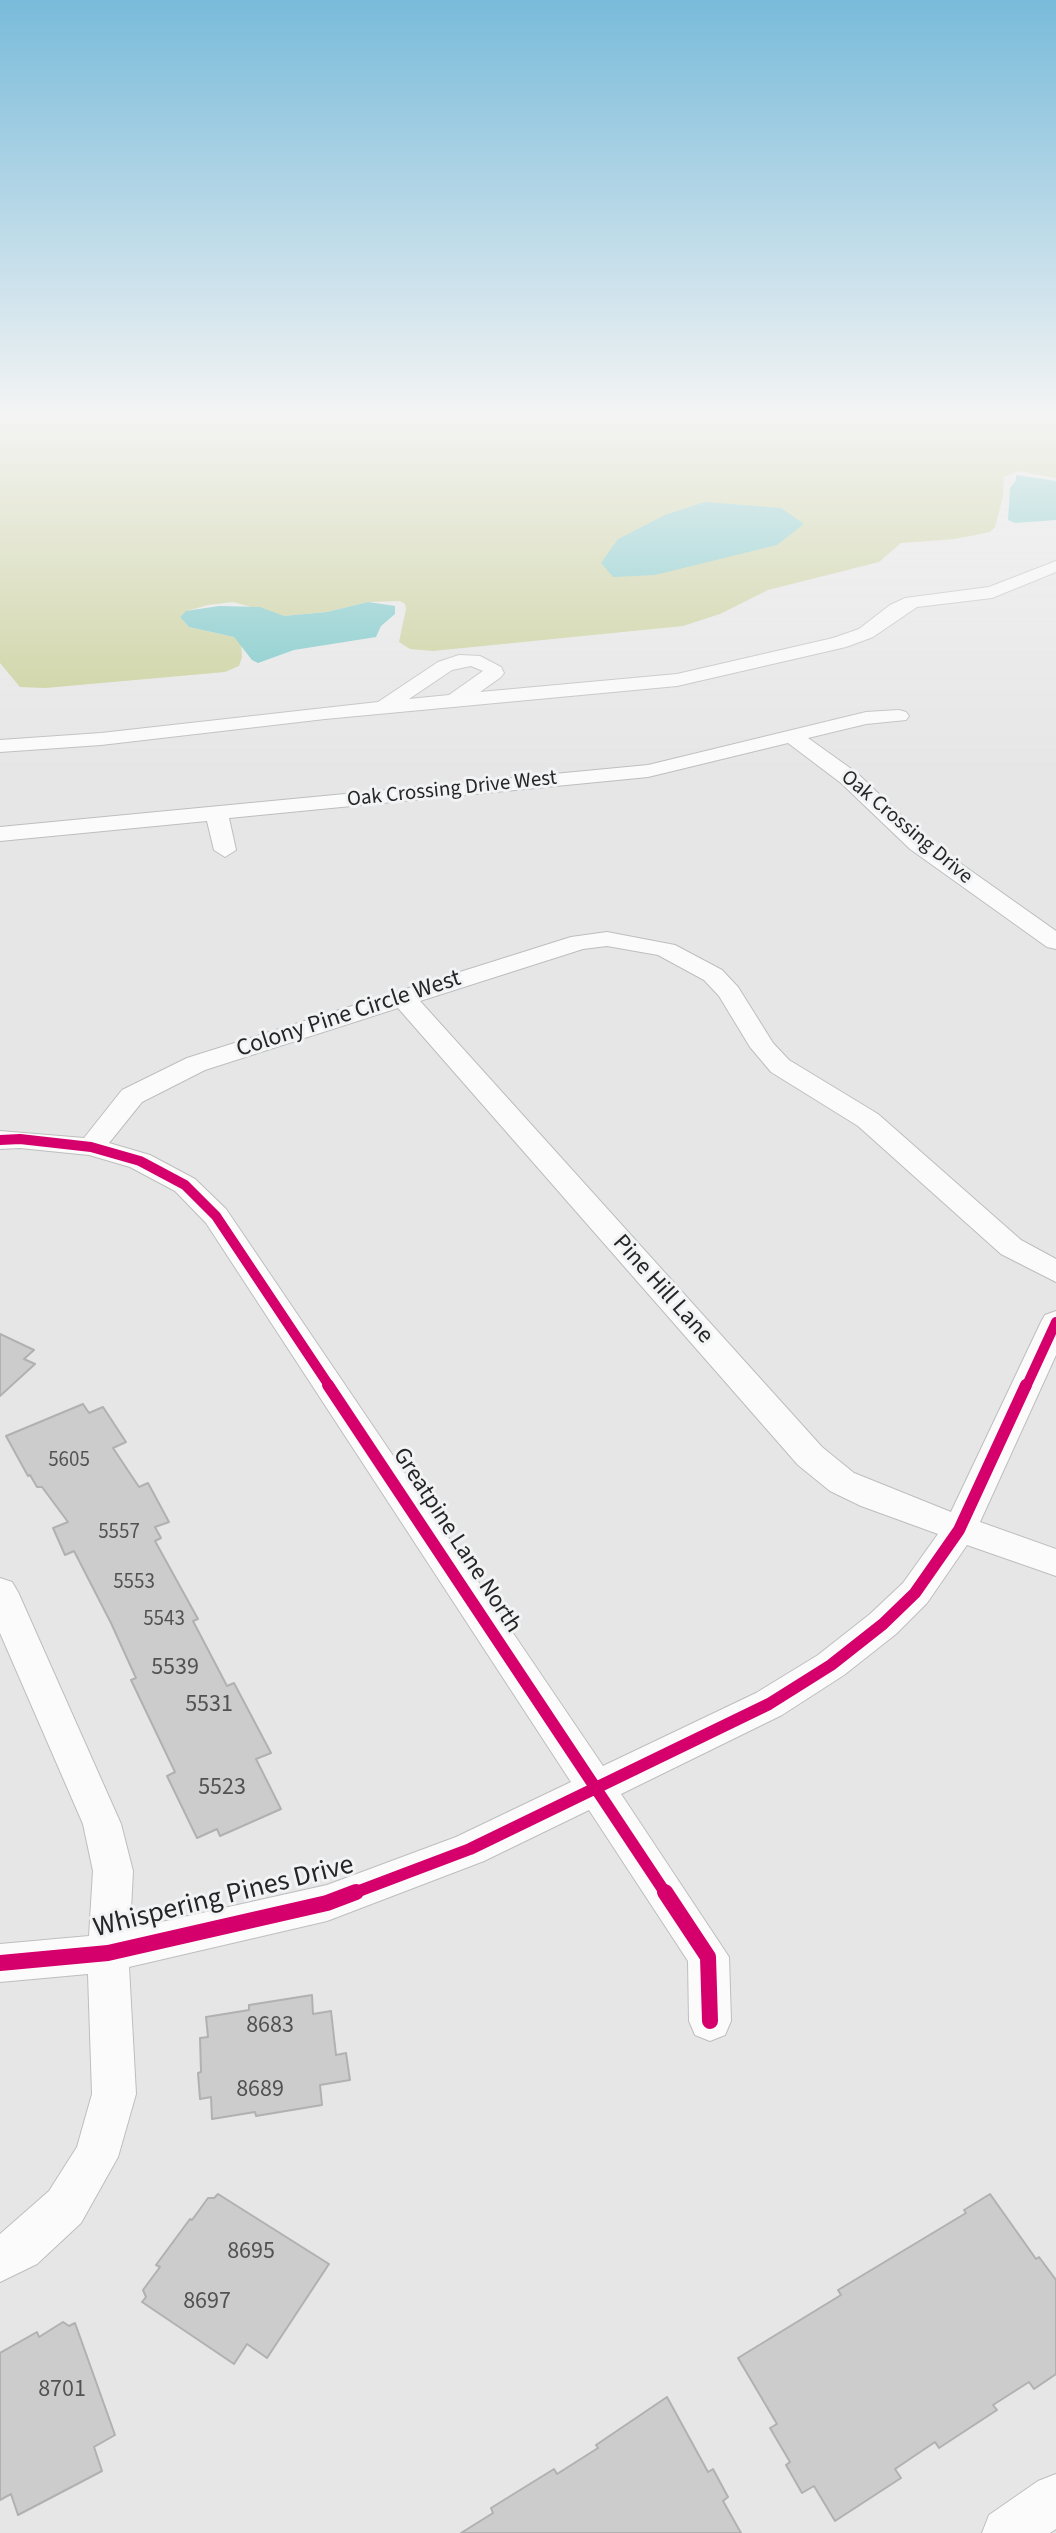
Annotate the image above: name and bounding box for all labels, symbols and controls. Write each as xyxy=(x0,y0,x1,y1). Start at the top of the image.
street label: Oak Crossing Drive West xyxy=(346,766,558,814)
street label: Oak Crossing Drive xyxy=(835,766,977,890)
street label: Colony Pine Circle West xyxy=(233,965,465,1065)
street label: Pine Hill Lane xyxy=(606,1230,718,1350)
street label: Greatpine Lane North xyxy=(385,1443,527,1639)
house number: 5605 xyxy=(48,1448,90,1474)
house number: 5557 xyxy=(98,1520,140,1546)
house number: 5553 xyxy=(113,1570,155,1596)
house number: 5543 xyxy=(143,1607,185,1633)
house number: 5539 xyxy=(151,1655,199,1683)
house number: 5531 xyxy=(185,1692,233,1720)
house number: 5523 xyxy=(198,1775,246,1803)
street label: Whispering Pines Drive xyxy=(90,1849,358,1947)
house number: 8683 xyxy=(246,2013,294,2041)
house number: 8689 xyxy=(236,2077,284,2105)
house number: 8695 xyxy=(227,2239,275,2267)
house number: 8697 xyxy=(183,2289,231,2317)
house number: 8701 xyxy=(38,2377,86,2405)

